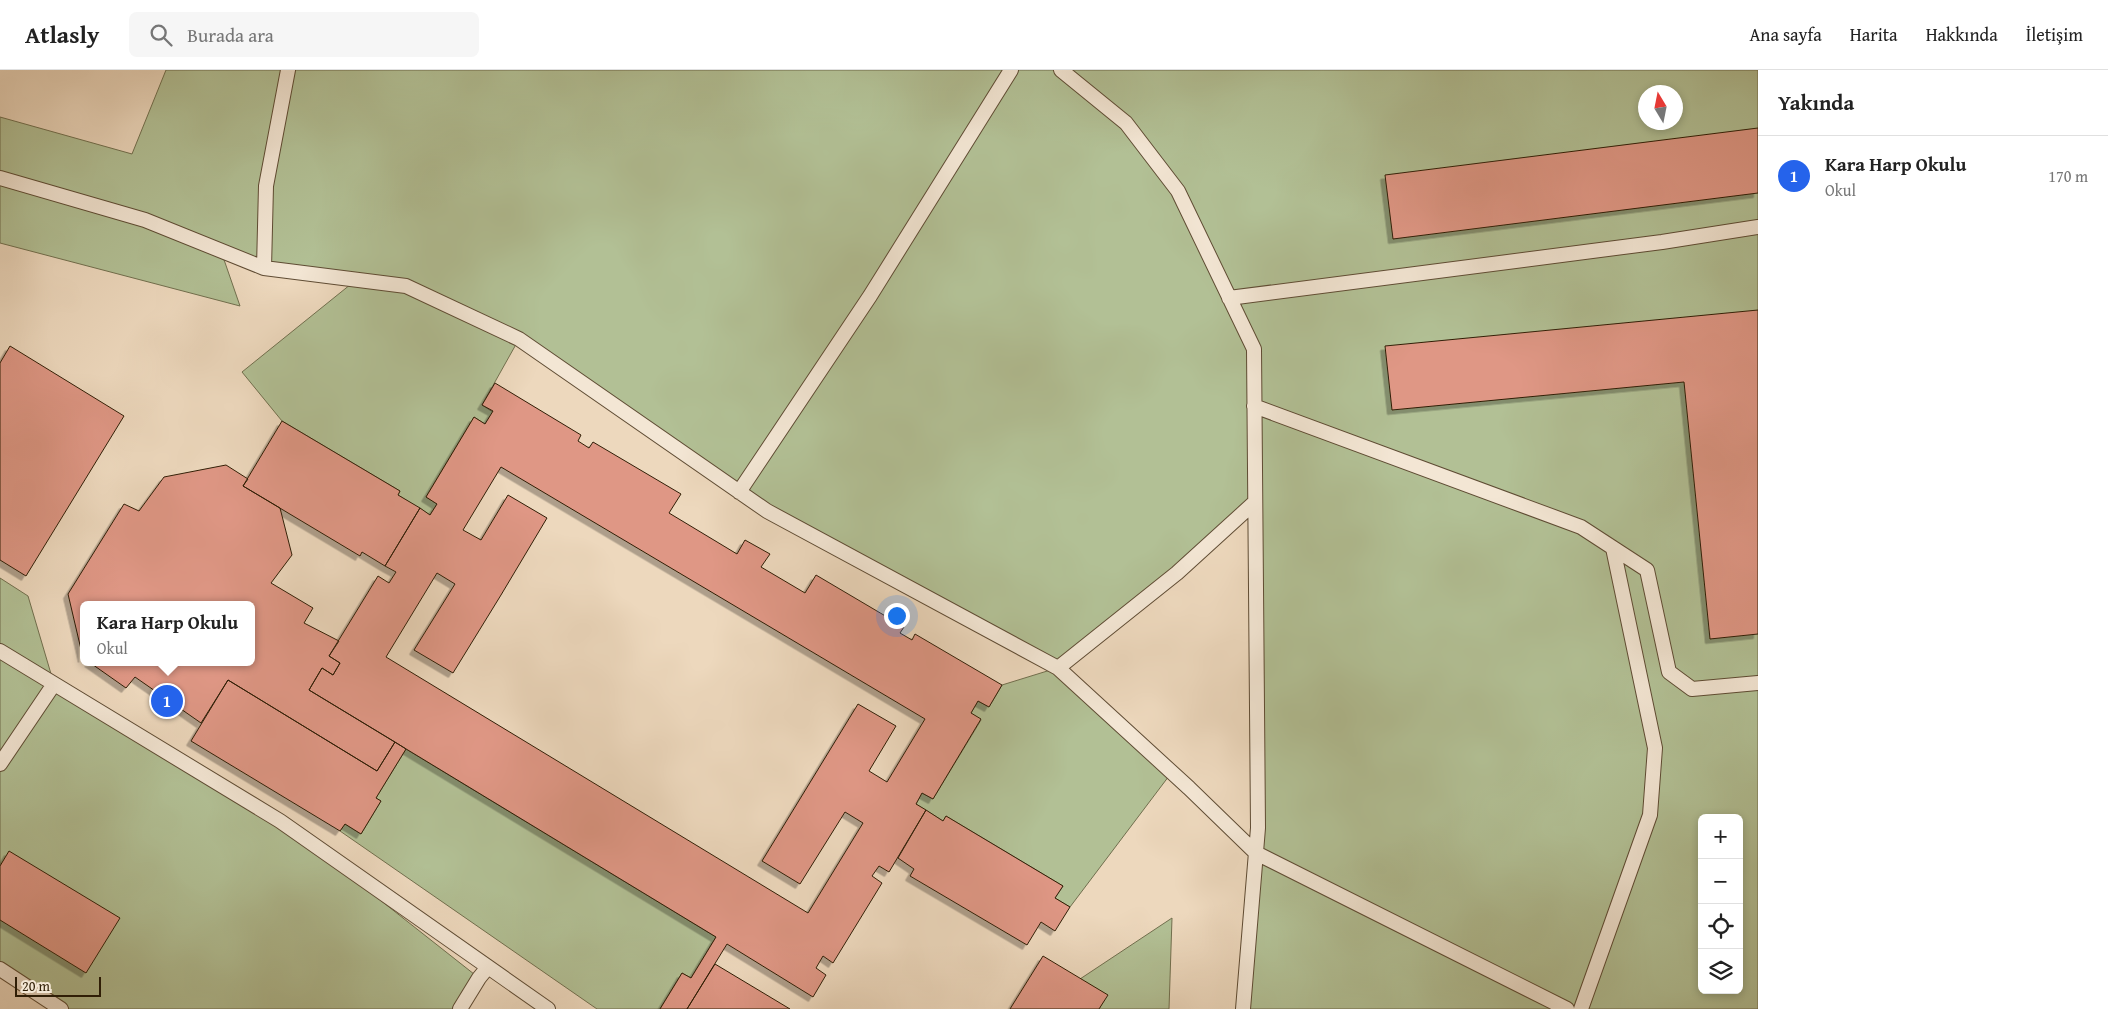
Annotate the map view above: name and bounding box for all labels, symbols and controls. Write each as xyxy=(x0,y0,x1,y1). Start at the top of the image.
search box xyxy=(129,12,479,57)
text: Atlasly xyxy=(25,17,99,52)
icon: search xyxy=(147,21,175,49)
text: Burada ara xyxy=(187,21,274,49)
text: Ana sayfa xyxy=(1749,21,1822,48)
text: Harita xyxy=(1850,21,1898,48)
text: Hakkında xyxy=(1926,21,1998,48)
text: İletişim xyxy=(2026,21,2083,48)
north arrow xyxy=(1638,85,1683,130)
text: Yakında xyxy=(1778,87,1854,118)
text: Kara Harp Okulu xyxy=(1825,150,1966,178)
text: 1 xyxy=(1790,164,1798,188)
text: 170 m xyxy=(2048,164,2088,188)
text: Okul xyxy=(1825,178,1856,202)
popup xyxy=(80,601,255,666)
your location xyxy=(884,603,910,629)
text: Kara Harp Okulu xyxy=(97,608,238,636)
text: Okul xyxy=(97,636,128,660)
pin: 1 xyxy=(151,682,183,720)
map controls xyxy=(1698,814,1743,994)
button: + xyxy=(1698,814,1743,859)
button: − xyxy=(1698,859,1743,904)
button: locate xyxy=(1698,904,1743,949)
button: layers xyxy=(1698,949,1743,994)
scale bar xyxy=(15,974,101,997)
text: 20 m xyxy=(22,976,50,996)

